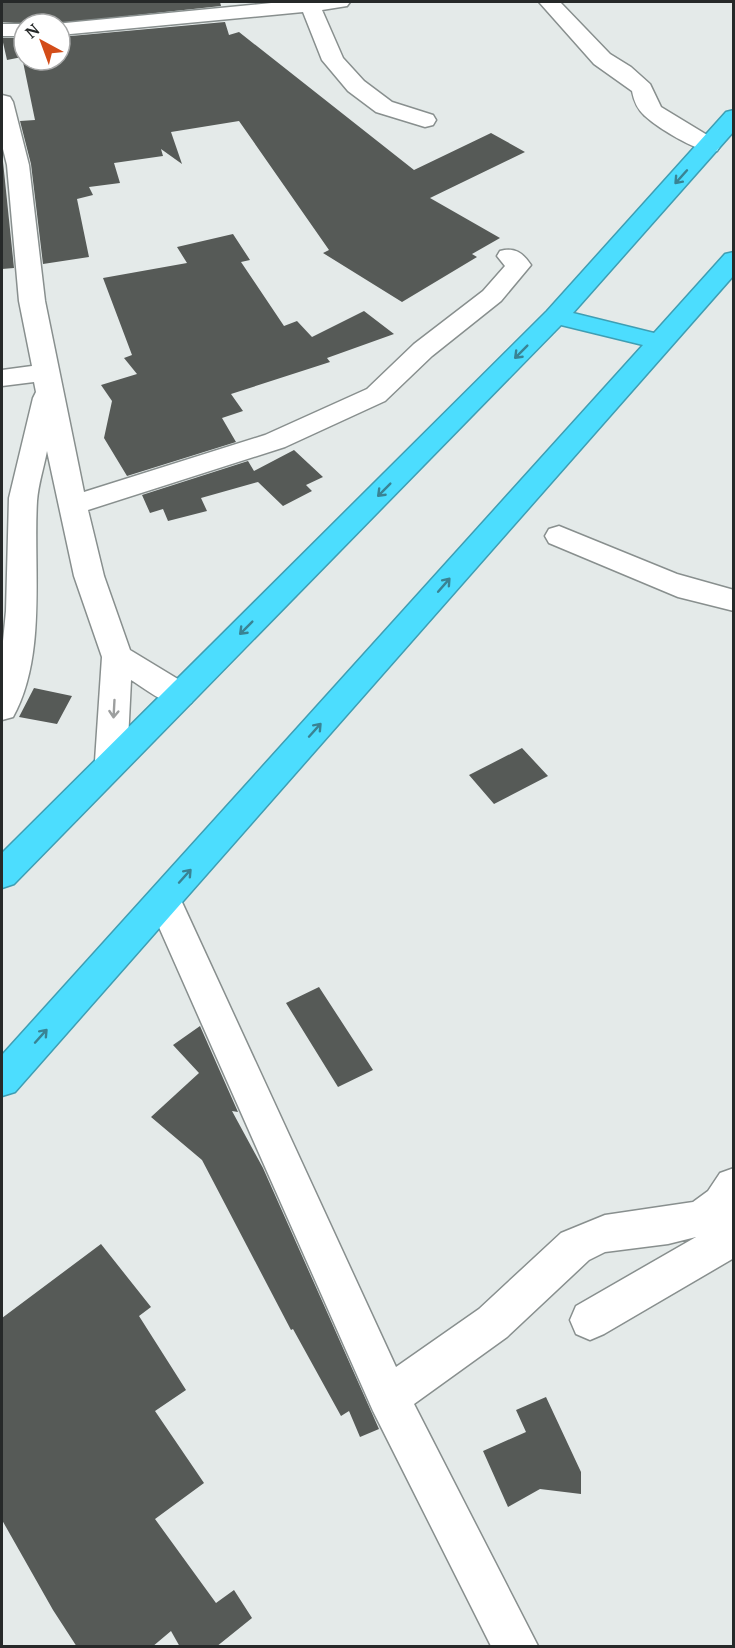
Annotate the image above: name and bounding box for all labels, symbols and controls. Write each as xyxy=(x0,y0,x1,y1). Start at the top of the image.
north arrow xyxy=(12,12,72,72)
text: N xyxy=(20,18,44,43)
one-way arrow xyxy=(674,169,688,184)
one-way arrow xyxy=(514,344,529,359)
one-way arrow xyxy=(376,483,391,497)
one-way arrow xyxy=(437,577,451,592)
one-way arrow xyxy=(239,621,254,636)
one-way arrow xyxy=(109,698,120,718)
one-way arrow xyxy=(308,723,322,738)
one-way arrow xyxy=(178,869,192,884)
one-way arrow xyxy=(34,1029,48,1044)

